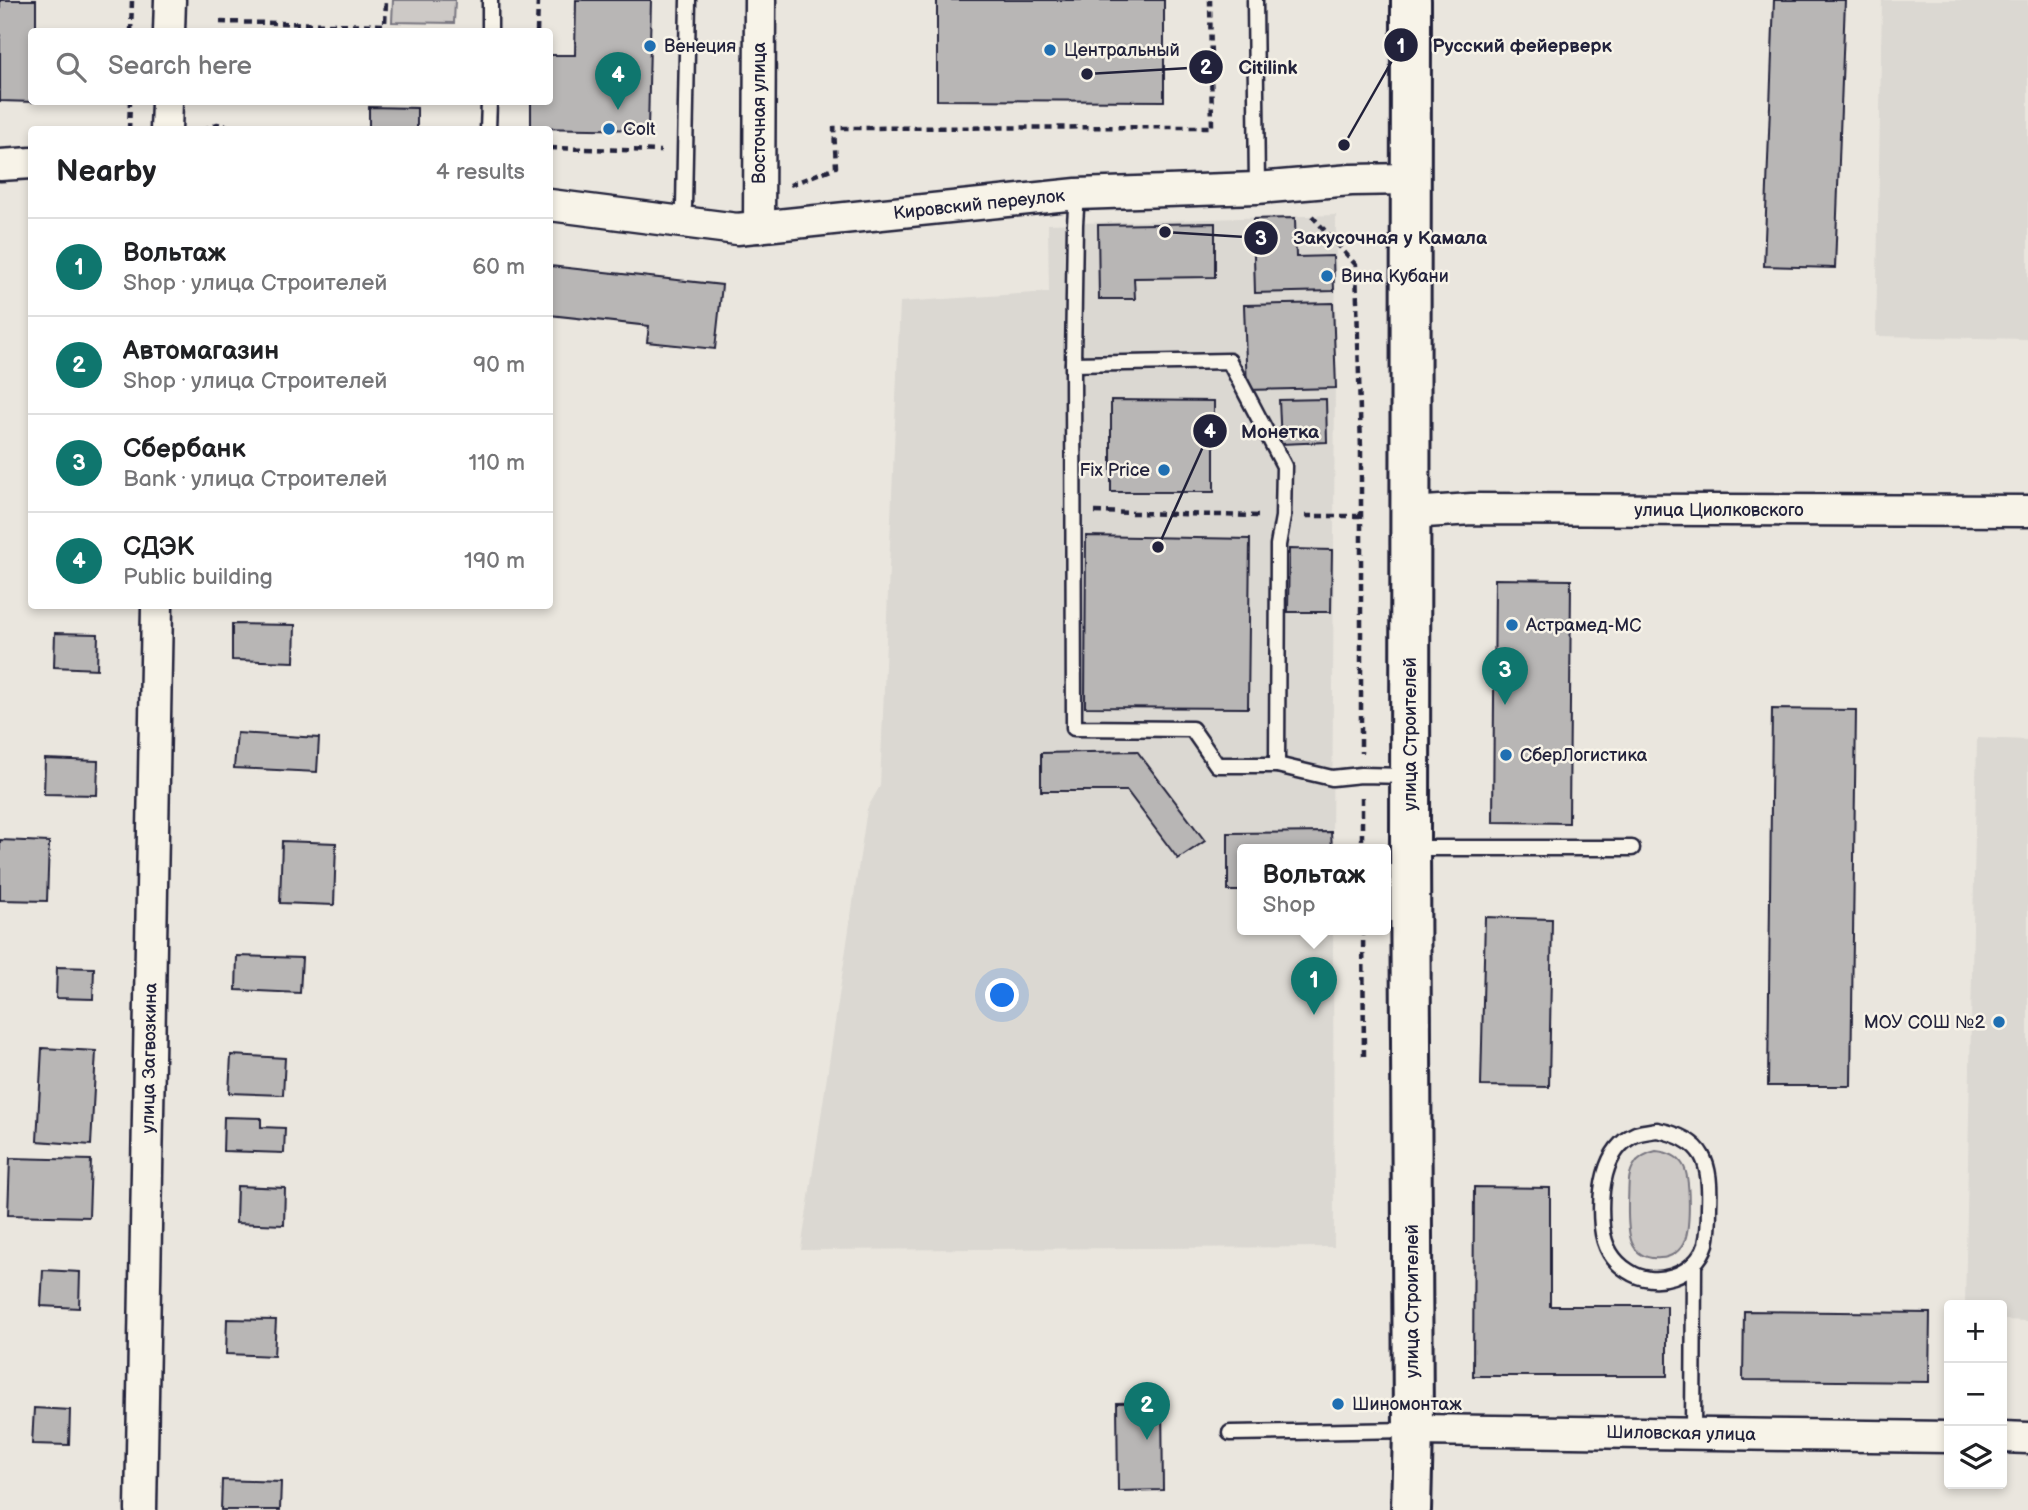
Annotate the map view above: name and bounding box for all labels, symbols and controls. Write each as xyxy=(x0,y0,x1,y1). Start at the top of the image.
callout: Русский фейерверк xyxy=(1384,25,1626,65)
search box xyxy=(28,28,553,105)
text: 1 xyxy=(1397,34,1405,59)
text: Русский фейерверк xyxy=(1432,35,1612,58)
place label: Венеция xyxy=(664,36,736,57)
marker: Венеция xyxy=(642,38,658,54)
place label: Центральный xyxy=(1064,40,1180,61)
street label: Восточная улица xyxy=(749,42,770,184)
marker: Центральный xyxy=(1042,42,1058,58)
callout: Citilink xyxy=(1189,47,1311,87)
icon: search xyxy=(52,48,90,86)
text: Search here xyxy=(108,51,252,82)
pin: 4 xyxy=(595,52,641,110)
text: 2 xyxy=(1200,55,1213,80)
text: Citilink xyxy=(1238,57,1298,80)
place label: Colt xyxy=(623,119,656,140)
marker: Colt xyxy=(601,121,617,137)
text: Nearby xyxy=(56,154,156,190)
text: 4 results xyxy=(436,158,525,186)
street label: Кировский переулок xyxy=(892,185,1066,224)
callout: Закусочная у Камала xyxy=(1244,218,1501,258)
text: 3 xyxy=(1255,226,1267,251)
text: Закусочная у Камала xyxy=(1293,227,1488,250)
text: Вольтаж xyxy=(123,238,226,269)
text: 1 xyxy=(74,253,84,281)
text: 60 m xyxy=(472,253,525,281)
place label: Вина Кубани xyxy=(1341,266,1449,287)
marker: Вина Кубани xyxy=(1319,268,1335,284)
text: Shop · улица Строителей xyxy=(123,269,387,297)
text: Автомагазин xyxy=(123,336,279,367)
text: 2 xyxy=(72,351,86,379)
text: 90 m xyxy=(473,351,525,379)
text: Shop · улица Строителей xyxy=(123,367,387,395)
callout: Монетка xyxy=(1192,411,1333,451)
text: 4 xyxy=(1204,419,1217,444)
text: Монетка xyxy=(1241,421,1320,444)
text: Сбербанк xyxy=(123,434,246,465)
text: 3 xyxy=(72,449,86,477)
text: 110 m xyxy=(468,449,525,477)
place label: Fix Price xyxy=(1079,460,1150,481)
marker: Fix Price xyxy=(1156,462,1172,478)
text: Bank · улица Строителей xyxy=(123,465,387,493)
street label: улица Циолковского xyxy=(1634,500,1804,521)
text: СДЭК xyxy=(123,532,194,563)
text: 4 xyxy=(72,547,86,575)
text: 190 m xyxy=(464,547,525,575)
text: Public building xyxy=(123,563,273,591)
place label: Астрамед-МС xyxy=(1525,615,1642,636)
marker: Астрамед-МС xyxy=(1504,617,1520,633)
pin: 3 xyxy=(1482,647,1528,705)
street label: улица Строителей xyxy=(1400,657,1421,811)
place label: СберЛогистика xyxy=(1520,745,1648,766)
marker: СберЛогистика xyxy=(1498,747,1514,763)
popup xyxy=(1237,844,1391,935)
text: Вольтаж xyxy=(1263,860,1365,891)
text: Shop xyxy=(1263,891,1316,919)
pin: 1 xyxy=(1291,957,1337,1015)
your location xyxy=(985,978,1019,1012)
street label: улица Загвозкина xyxy=(138,982,161,1133)
place label: МОУ СОШ №2 xyxy=(1864,1012,1985,1033)
marker: МОУ СОШ №2 xyxy=(1991,1014,2007,1030)
street label: улица Строителей xyxy=(1402,1224,1423,1378)
map controls xyxy=(1944,1300,2007,1489)
button: + xyxy=(1944,1300,2007,1363)
button: − xyxy=(1944,1363,2007,1426)
pin: 2 xyxy=(1124,1382,1170,1440)
place label: Шиномонтаж xyxy=(1352,1394,1462,1415)
marker: Шиномонтаж xyxy=(1330,1396,1346,1412)
street label: Шиловская улица xyxy=(1606,1422,1756,1445)
button: layers xyxy=(1944,1426,2007,1489)

